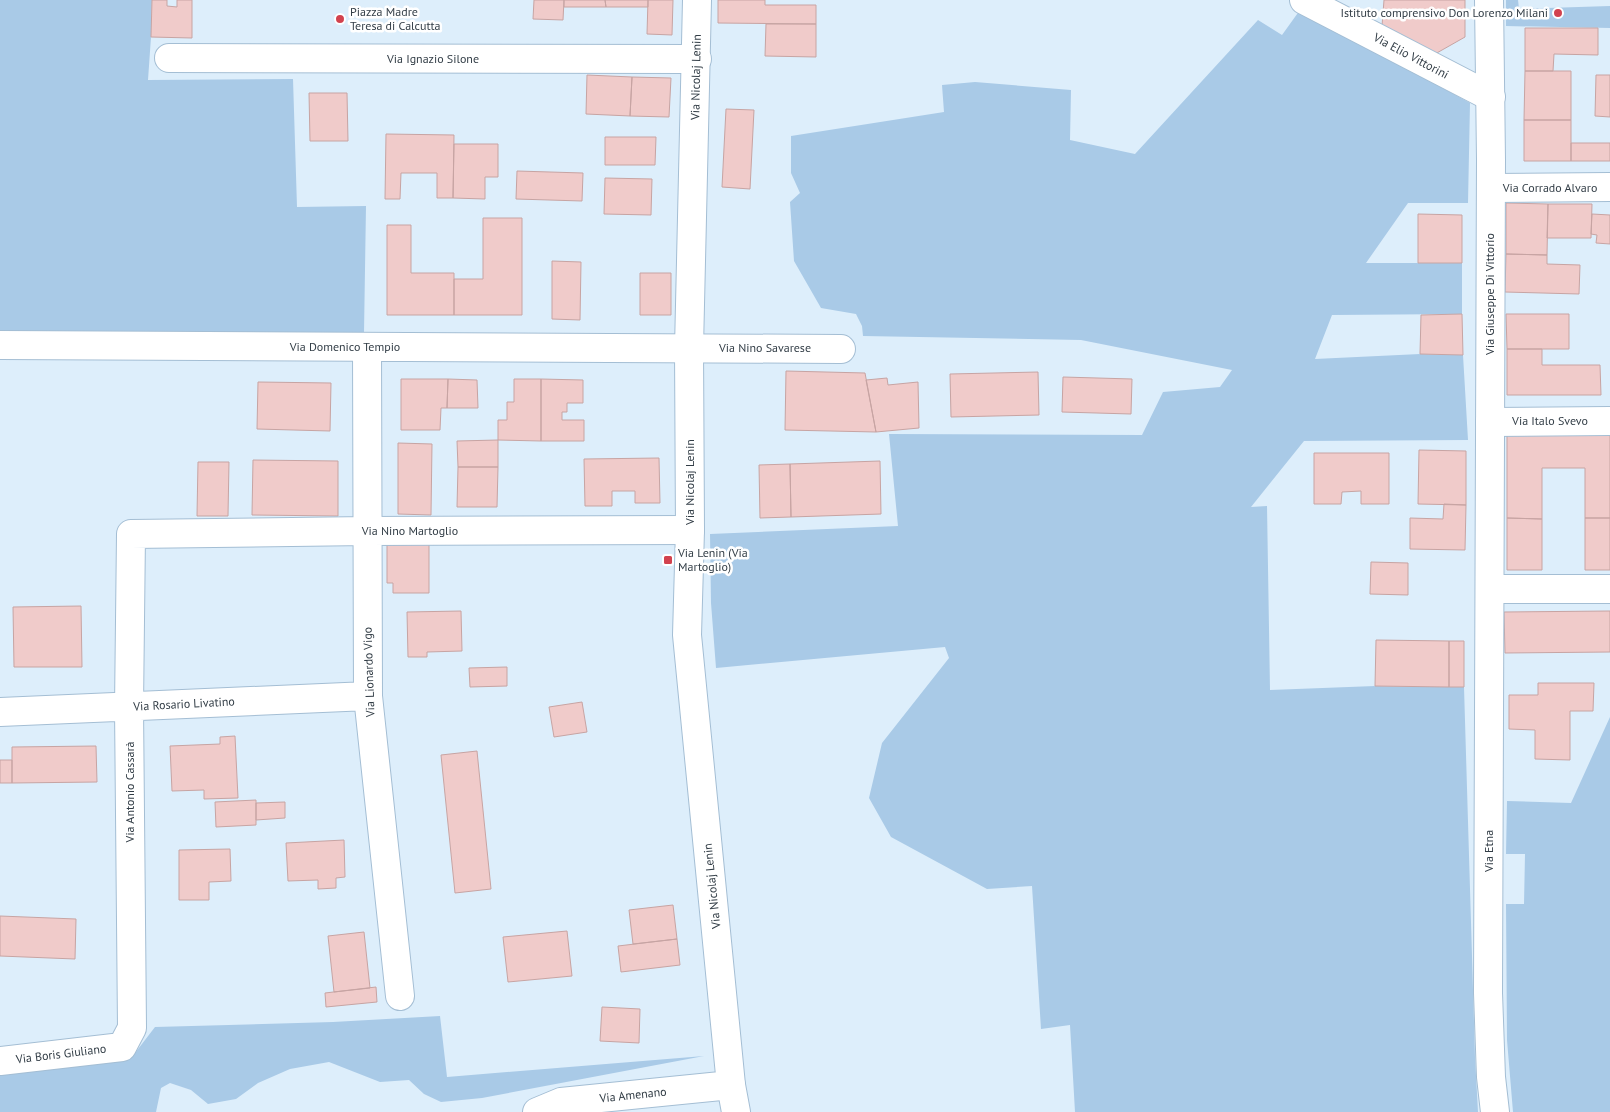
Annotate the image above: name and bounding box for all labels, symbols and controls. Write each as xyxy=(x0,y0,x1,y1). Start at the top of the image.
place label: Piazza Madre Teresa di Calcutta xyxy=(350,4,441,33)
place label: Istituto comprensivo Don Lorenzo Milani xyxy=(1340,5,1548,20)
marker: Istituto comprensivo Don Lorenzo Milani xyxy=(1552,7,1564,19)
marker: Piazza Madre Teresa di Calcutta xyxy=(334,13,346,25)
street label: Via Elio Vittorini xyxy=(1370,29,1451,82)
street label: Via Nicolaj Lenin xyxy=(687,34,704,121)
street label: Via Ignazio Silone xyxy=(386,51,479,66)
street label: Via Corrado Alvaro xyxy=(1502,180,1597,195)
street label: Via Giuseppe Di Vittorio xyxy=(1482,233,1497,356)
street label: Via Domenico Tempio xyxy=(289,339,400,354)
street label: Via Nino Savarese xyxy=(718,340,811,355)
street label: Via Italo Svevo xyxy=(1511,413,1588,428)
street label: Via Nicolaj Lenin xyxy=(682,439,697,526)
street label: Via Nino Martoglio xyxy=(361,523,458,538)
place label: Via Lenin (Via Martoglio) xyxy=(677,545,748,574)
marker: Via Lenin (Via Martoglio) xyxy=(662,554,674,566)
street label: Via Lionardo Vigo xyxy=(359,627,378,718)
street label: Via Rosario Livatino xyxy=(132,693,235,714)
street label: Via Antonio Cassarà xyxy=(122,742,137,843)
street label: Via Etna xyxy=(1481,830,1496,873)
street label: Via Nicolaj Lenin xyxy=(700,843,724,931)
street label: Via Boris Giuliano xyxy=(14,1041,107,1067)
street label: Via Amenano xyxy=(598,1084,667,1106)

